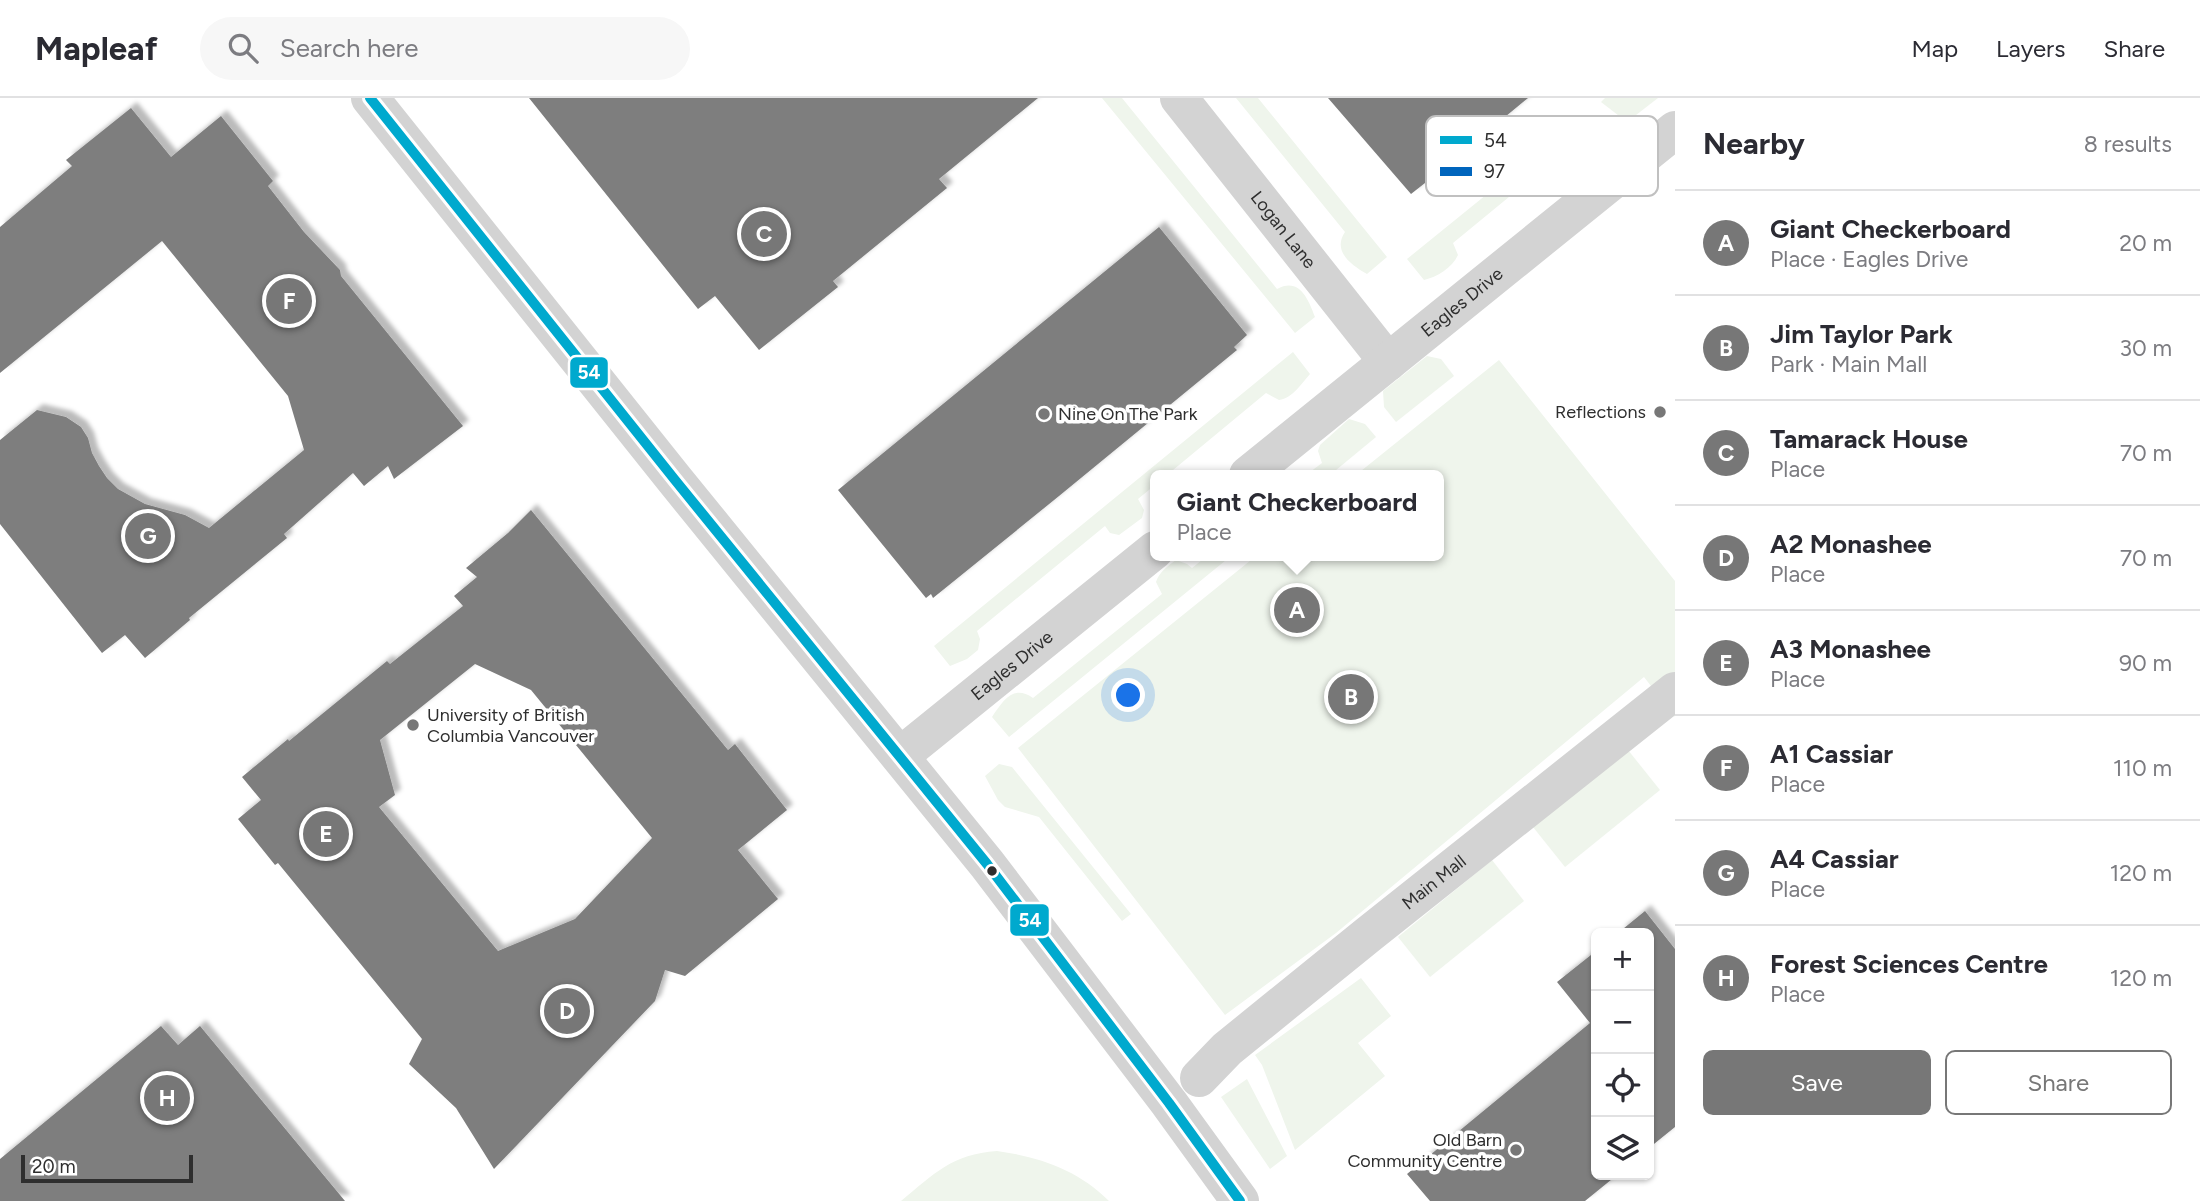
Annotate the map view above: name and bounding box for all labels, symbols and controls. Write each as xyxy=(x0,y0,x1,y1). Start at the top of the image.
search box xyxy=(200,17,690,80)
text: Mapleaf xyxy=(35,29,158,68)
icon: search xyxy=(224,29,262,67)
text: Search here xyxy=(280,32,419,64)
text: Map xyxy=(1911,34,1958,63)
text: Layers xyxy=(1996,34,2065,63)
text: Share xyxy=(2103,34,2165,63)
legend xyxy=(1426,116,1658,196)
text: Nearby xyxy=(1703,125,1805,162)
text: 54 xyxy=(1484,129,1507,152)
text: 8 results xyxy=(2084,130,2172,158)
text: 97 xyxy=(1484,160,1505,183)
street label: Logan Lane xyxy=(1246,187,1321,273)
pin: C xyxy=(741,208,787,260)
text: Giant Checkerboard xyxy=(1770,213,2011,245)
text: A xyxy=(1718,229,1734,257)
text: 20 m xyxy=(2119,229,2172,257)
text: Place · Eagles Drive xyxy=(1770,245,1968,273)
street label: Eagles Drive xyxy=(1417,262,1507,342)
pin: F xyxy=(266,275,312,327)
text: Jim Taylor Park xyxy=(1770,318,1953,350)
text: B xyxy=(1719,334,1733,362)
text: 30 m xyxy=(2119,334,2172,362)
text: Park · Main Mall xyxy=(1770,350,1927,378)
line badge: 54 xyxy=(569,356,609,389)
text: 54 xyxy=(577,361,601,384)
place label: Reflections xyxy=(1555,401,1646,423)
place label: Nine On The Park xyxy=(1058,403,1198,425)
marker: Reflections xyxy=(1652,404,1668,420)
marker: Nine On The Park xyxy=(1036,406,1052,422)
text: Tamarack House xyxy=(1770,423,1968,455)
text: C xyxy=(1718,439,1734,467)
text: 70 m xyxy=(2120,439,2172,467)
text: Place xyxy=(1770,455,1825,483)
popup xyxy=(1150,470,1444,561)
text: Giant Checkerboard xyxy=(1176,486,1418,518)
pin: G xyxy=(125,510,171,562)
text: Place xyxy=(1176,518,1232,546)
text: A2 Monashee xyxy=(1770,528,1932,560)
text: D xyxy=(1718,544,1734,572)
text: 70 m xyxy=(2120,544,2172,572)
text: Place xyxy=(1770,560,1825,588)
pin: A xyxy=(1274,584,1320,636)
street label: Eagles Drive xyxy=(967,626,1057,705)
text: A3 Monashee xyxy=(1770,633,1931,665)
text: E xyxy=(1719,649,1733,677)
text: 90 m xyxy=(2119,649,2172,677)
text: Place xyxy=(1770,665,1825,693)
pin: B xyxy=(1328,671,1374,723)
your location xyxy=(1111,678,1145,712)
place label: University of British Columbia Vancouver xyxy=(427,704,594,747)
marker: University of British Columbia Vancouver xyxy=(405,717,421,733)
text: A1 Cassiar xyxy=(1770,738,1893,770)
text: F xyxy=(1720,754,1732,782)
text: 110 m xyxy=(2113,754,2172,782)
text: Place xyxy=(1770,770,1825,798)
pin: E xyxy=(303,808,349,860)
text: A4 Cassiar xyxy=(1770,843,1899,875)
street label: Main Mall xyxy=(1398,850,1470,914)
text: G xyxy=(1717,859,1735,887)
text: 120 m xyxy=(2110,859,2172,887)
unlabelled marker xyxy=(985,864,999,878)
text: Place xyxy=(1770,875,1825,903)
line badge: 54 xyxy=(1009,903,1050,937)
text: 54 xyxy=(1018,909,1042,932)
map controls xyxy=(1591,928,1654,1180)
button: + xyxy=(1591,928,1654,991)
text: Forest Sciences Centre xyxy=(1770,948,2048,980)
text: H xyxy=(1717,964,1735,992)
text: 120 m xyxy=(2110,964,2172,992)
text: Place xyxy=(1770,980,1825,1008)
pin: D xyxy=(544,985,590,1037)
button: − xyxy=(1591,991,1654,1054)
button: Save xyxy=(1703,1050,1931,1115)
button: Share xyxy=(1945,1050,2172,1115)
button: locate xyxy=(1591,1054,1654,1117)
pin: H xyxy=(144,1072,190,1124)
button: layers xyxy=(1591,1117,1654,1180)
place label: Old Barn Community Centre xyxy=(1347,1129,1502,1172)
marker: Old Barn Community Centre xyxy=(1508,1142,1524,1158)
scale bar xyxy=(21,1152,192,1184)
text: 20 m xyxy=(32,1155,76,1178)

